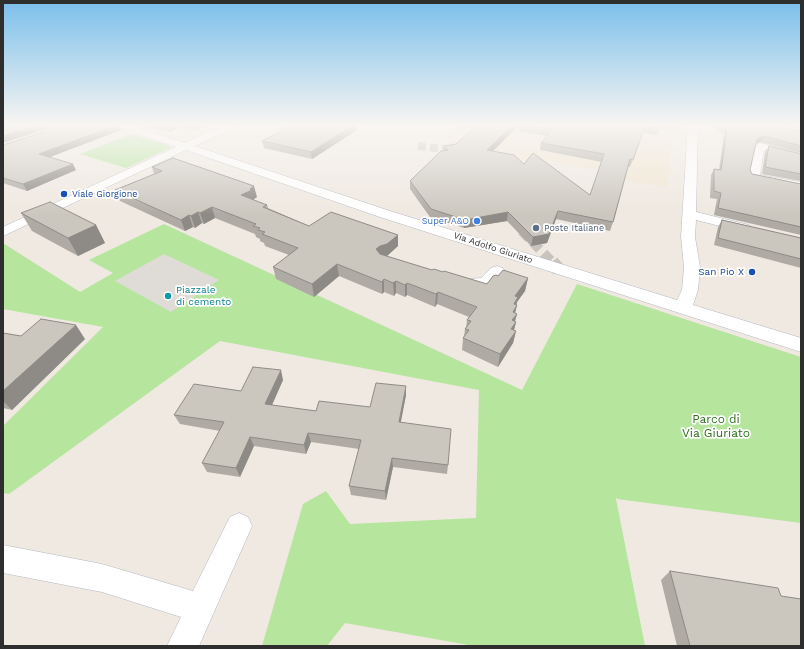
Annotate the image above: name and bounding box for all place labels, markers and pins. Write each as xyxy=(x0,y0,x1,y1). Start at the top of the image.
marker: Viale Giorgione xyxy=(59,189,69,199)
place label: Viale Giorgione xyxy=(72,189,137,199)
place label: Super A&O xyxy=(422,216,469,226)
marker: Super A&O xyxy=(472,216,482,226)
marker: Poste Italiane xyxy=(531,223,541,233)
place label: Poste Italiane xyxy=(544,223,604,233)
place label: San Pio X xyxy=(698,266,744,278)
marker: San Pio X xyxy=(747,267,757,277)
place label: Piazzale di cemento xyxy=(176,284,231,308)
marker: Piazzale di cemento xyxy=(163,291,173,301)

